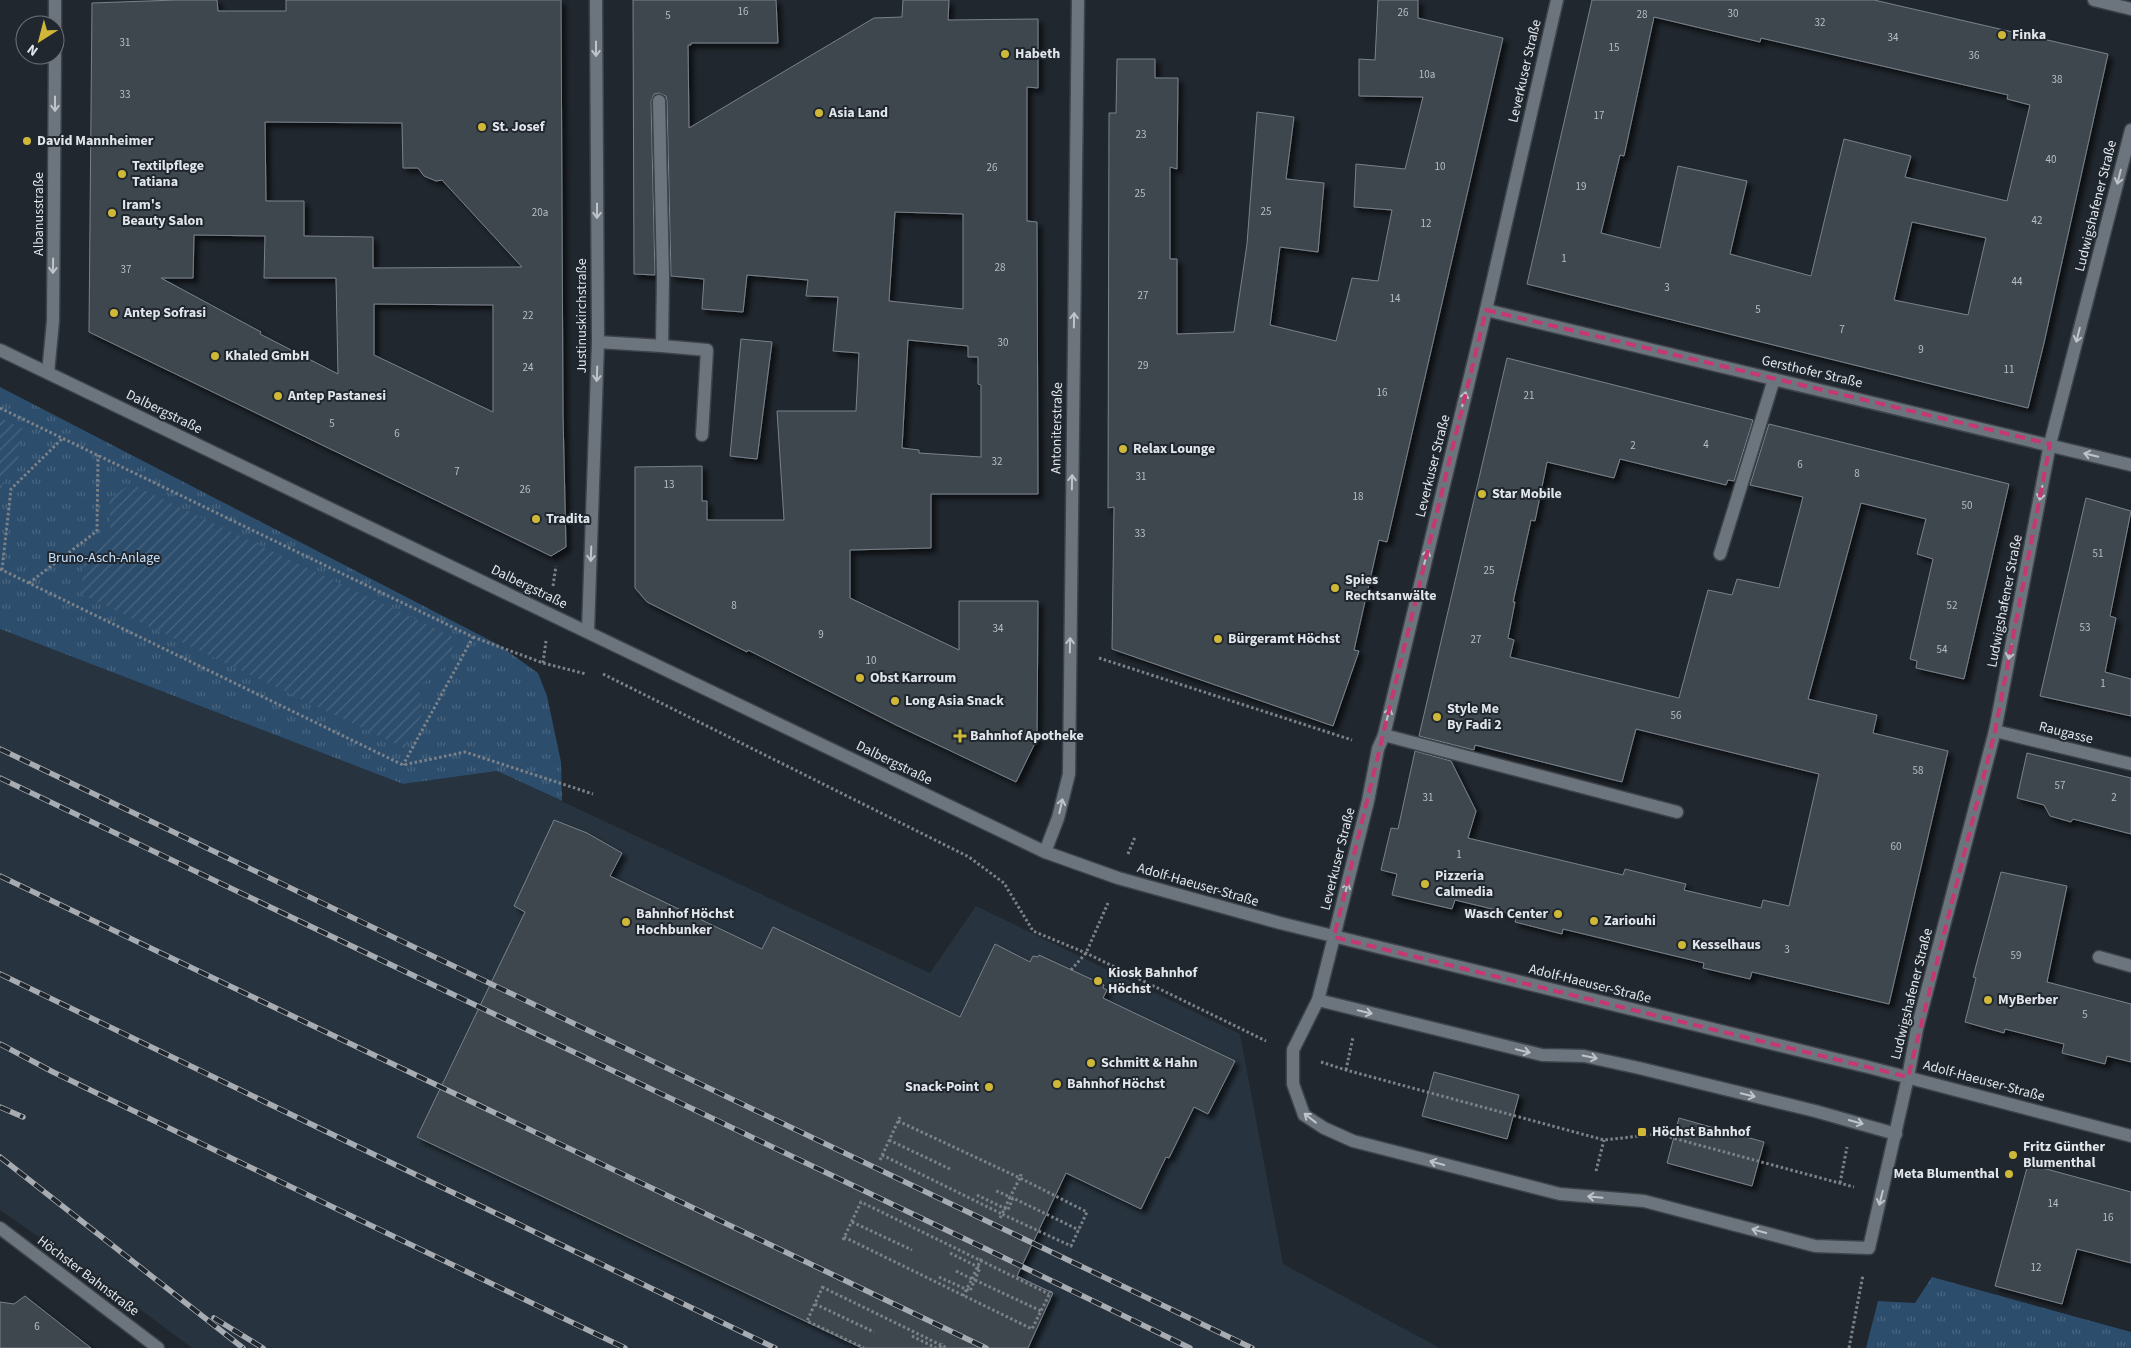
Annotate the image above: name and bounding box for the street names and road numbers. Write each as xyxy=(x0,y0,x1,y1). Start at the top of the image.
street label: Leverkuser Straße xyxy=(1503,17,1547,125)
street label: Ludwigshafener Straße xyxy=(2070,138,2122,274)
street label: Albanusstraße xyxy=(29,172,49,256)
street label: Justinuskirchstraße xyxy=(572,258,592,374)
street label: Gersthofer Straße xyxy=(1760,351,1864,393)
street label: Antoniterstraße xyxy=(1046,382,1068,474)
street label: Dalbergstraße xyxy=(122,385,206,439)
street label: Leverkuser Straße xyxy=(1411,412,1455,519)
street label: Ludwigshafener Straße xyxy=(1982,533,2028,669)
street label: Dalbergstraße xyxy=(487,560,571,614)
street label: Raugasse xyxy=(2037,717,2095,749)
street label: Dalbergstraße xyxy=(852,736,936,790)
street label: Leverkuser Straße xyxy=(1316,805,1360,912)
street label: Adolf-Haeuser-Straße xyxy=(1135,858,1261,912)
street label: Ludwigshafener Straße xyxy=(1886,926,1938,1062)
street label: Adolf-Haeuser-Straße xyxy=(1527,959,1653,1009)
street label: Adolf-Haeuser-Straße xyxy=(1921,1055,2047,1107)
street label: Höchster Bahnstraße xyxy=(33,1231,143,1321)

